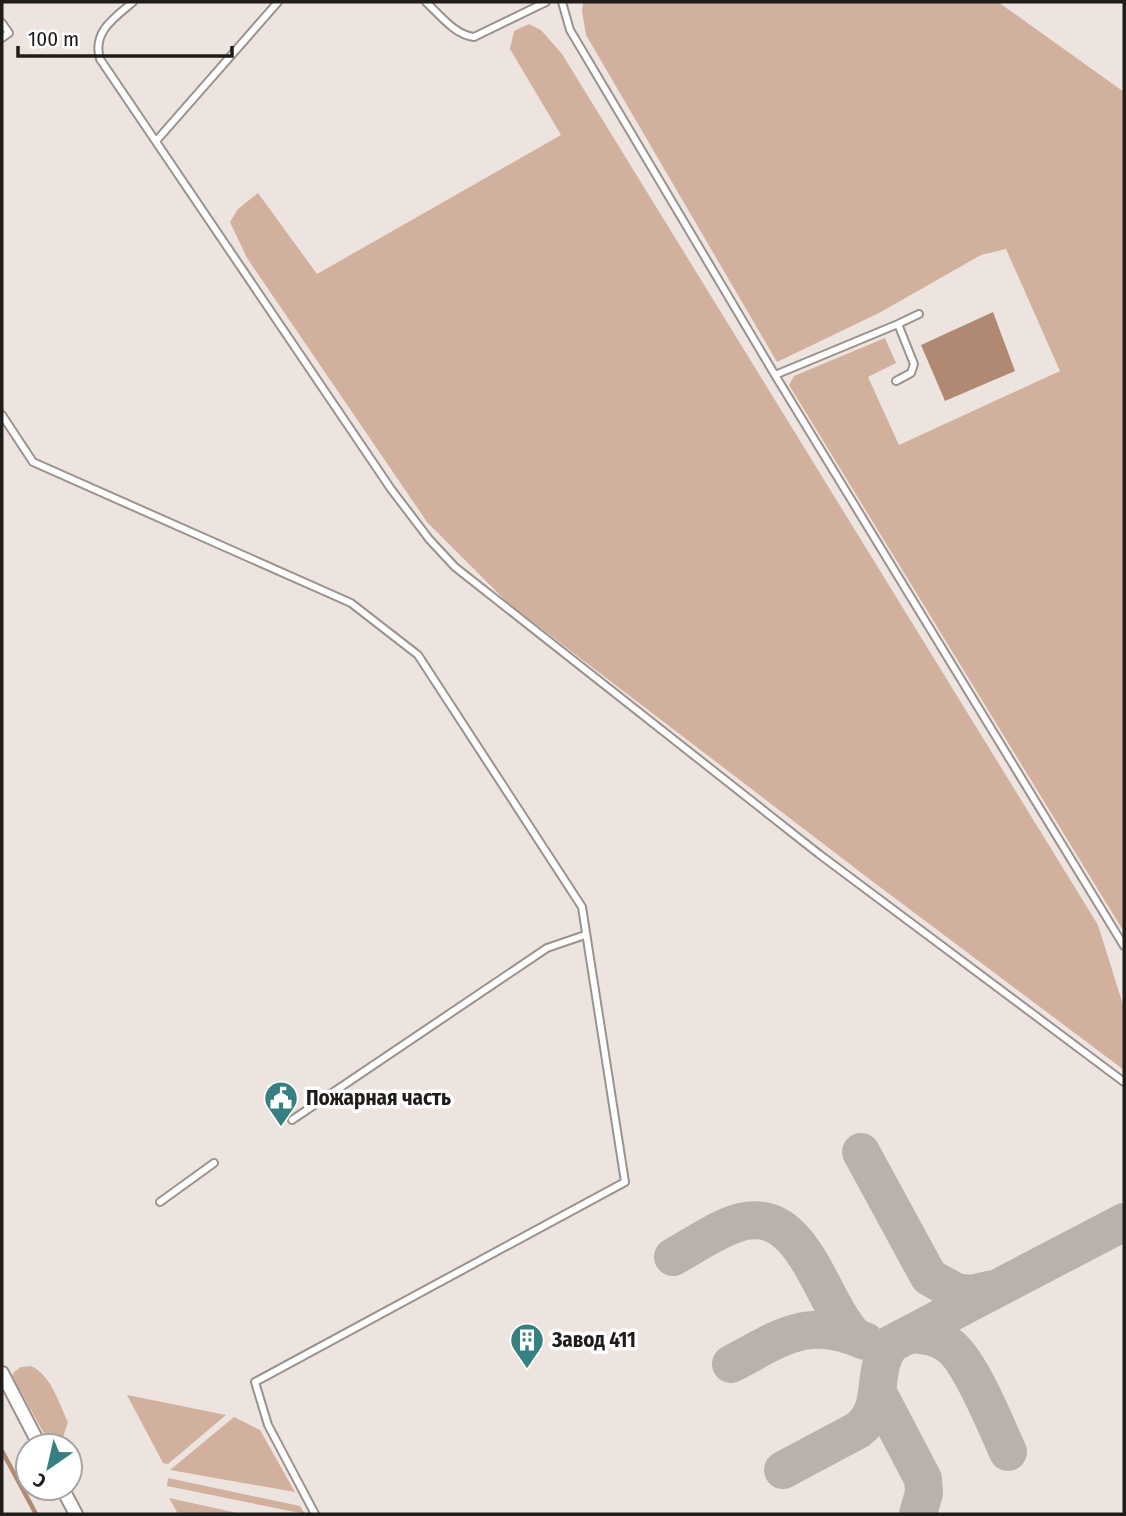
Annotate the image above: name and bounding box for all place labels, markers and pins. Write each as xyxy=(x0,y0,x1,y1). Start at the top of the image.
public building icon: Пожарная часть xyxy=(262,1079,300,1128)
place label: Пожарная часть xyxy=(306,1085,451,1111)
building icon: Завод 411 xyxy=(508,1321,546,1370)
place label: Завод 411 xyxy=(551,1327,636,1353)

